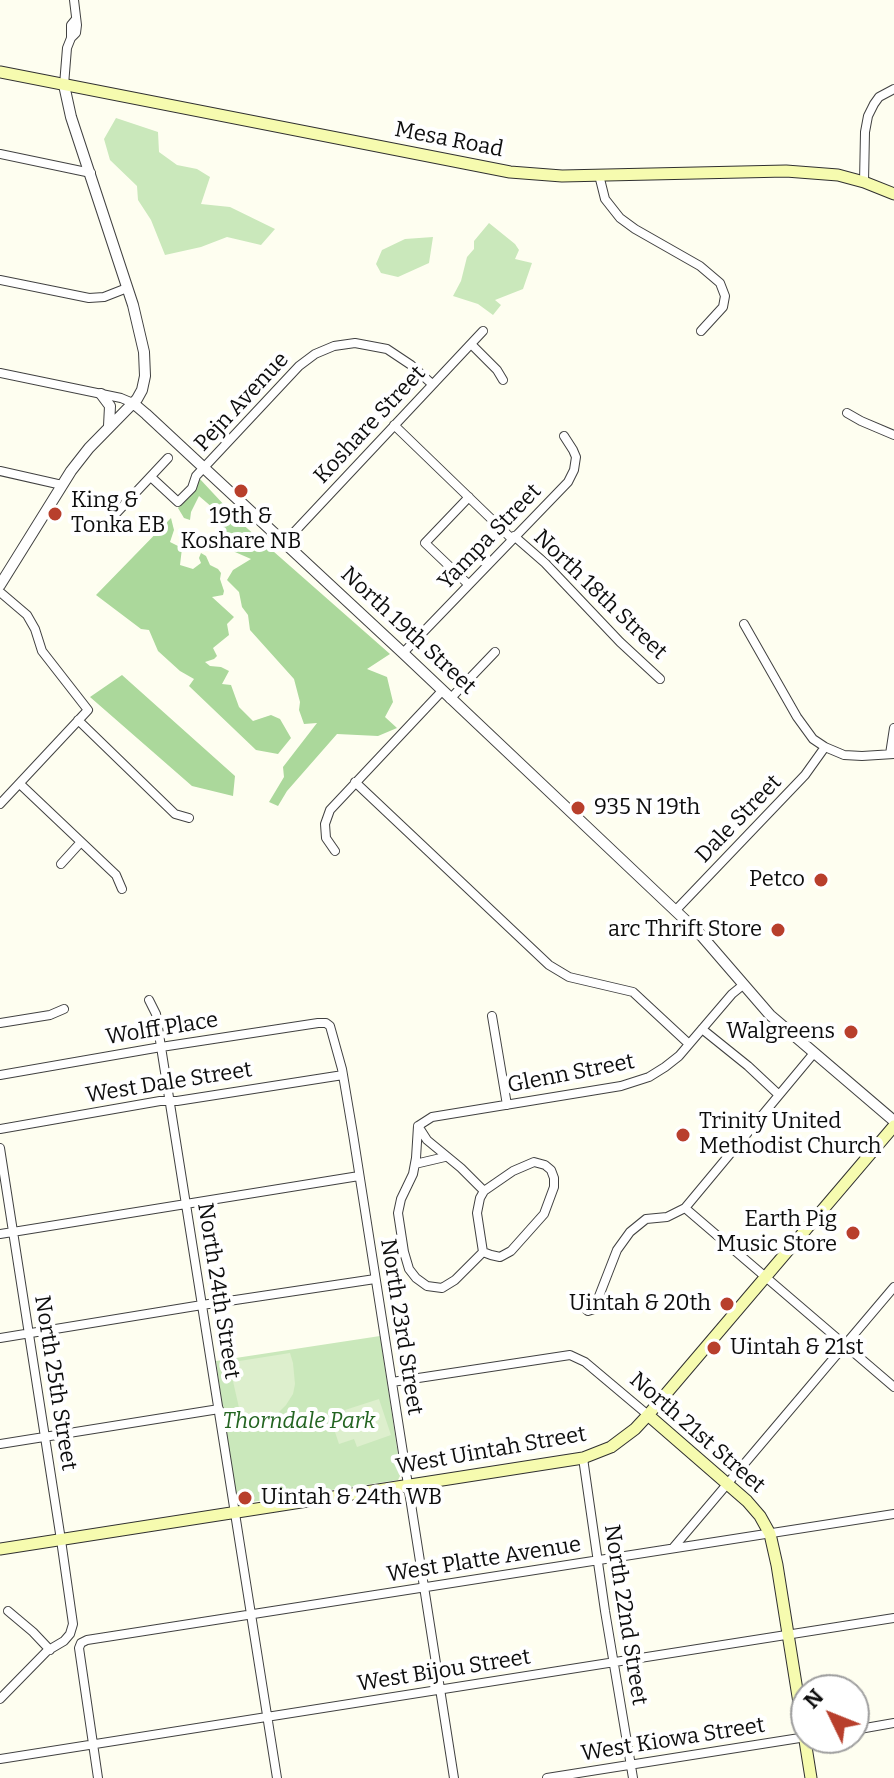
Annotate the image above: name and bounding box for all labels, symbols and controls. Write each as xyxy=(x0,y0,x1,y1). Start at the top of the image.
street label: Mesa Road xyxy=(393,117,505,163)
street label: Pejn Avenue xyxy=(189,347,295,457)
street label: Koshare Street xyxy=(309,361,431,489)
street label: Yampa Street xyxy=(433,479,547,595)
marker: 19th & Koshare NB xyxy=(232,482,250,500)
place label: King & Tonka EB xyxy=(71,488,165,540)
place label: 19th & Koshare NB xyxy=(181,504,301,556)
marker: King & Tonka EB xyxy=(46,505,64,523)
street label: North 18th Street xyxy=(528,525,672,665)
street label: North 19th Street xyxy=(335,562,481,700)
street label: Dale Street xyxy=(691,769,787,869)
place label: 935 N 19th xyxy=(594,795,700,821)
marker: 935 N 19th xyxy=(569,799,587,817)
place label: Petco xyxy=(749,867,805,893)
marker: Petco xyxy=(812,871,830,889)
place label: arc Thrift Store xyxy=(608,917,762,943)
marker: arc Thrift Store xyxy=(769,921,787,939)
street label: Wolff Place xyxy=(104,1007,220,1051)
place label: Walgreens xyxy=(726,1019,835,1045)
marker: Walgreens xyxy=(842,1023,860,1041)
street label: Glenn Street xyxy=(505,1049,637,1099)
street label: West Dale Street xyxy=(84,1057,254,1109)
place label: Trinity United Methodist Church xyxy=(699,1109,881,1160)
marker: Trinity United Methodist Church xyxy=(674,1126,692,1144)
street label: North 24th Street xyxy=(191,1201,245,1381)
place label: Earth Pig Music Store xyxy=(717,1207,837,1258)
marker: Earth Pig Music Store xyxy=(844,1224,862,1242)
street label: North 23rd Street xyxy=(374,1237,428,1417)
place label: Uintah & 20th xyxy=(569,1291,711,1317)
street label: North 25th Street xyxy=(28,1294,82,1472)
marker: Uintah & 20th xyxy=(718,1295,736,1313)
place label: Uintah & 21st xyxy=(730,1335,864,1361)
marker: Uintah & 21st xyxy=(705,1339,723,1357)
street label: North 21st Street xyxy=(624,1367,770,1499)
park label: Thorndale Park xyxy=(223,1409,375,1435)
street label: West Uintah Street xyxy=(394,1421,588,1481)
place label: Uintah & 24th WB xyxy=(261,1485,442,1511)
marker: Uintah & 24th WB xyxy=(236,1489,254,1507)
street label: North 22nd Street xyxy=(598,1523,652,1707)
street label: West Platte Avenue xyxy=(385,1532,583,1588)
street label: West Bijou Street xyxy=(356,1644,532,1698)
north arrow xyxy=(790,1674,870,1754)
text: N xyxy=(798,1683,829,1714)
street label: West Kiowa Street xyxy=(579,1712,767,1768)

